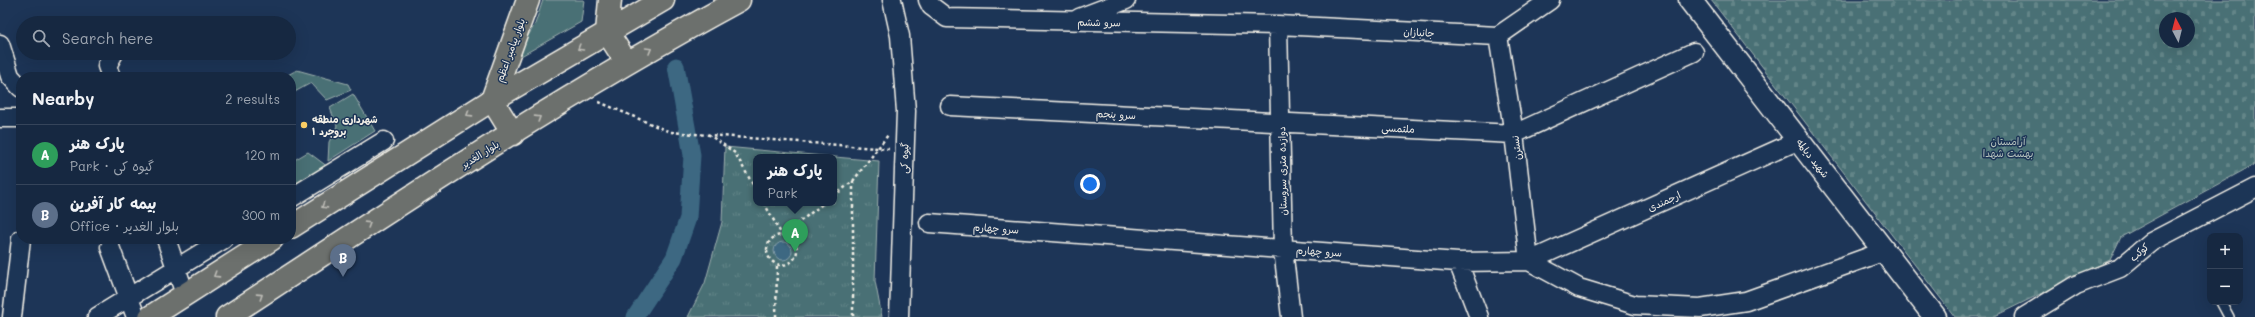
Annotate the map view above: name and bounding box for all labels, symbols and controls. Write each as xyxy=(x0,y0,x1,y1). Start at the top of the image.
north arrow xyxy=(2159,12,2195,48)
street label: سرو ششم xyxy=(1077,15,1121,30)
search box xyxy=(16,16,296,60)
street label: بلوار پیامبر اعظم xyxy=(492,16,529,84)
street label: جانبازان xyxy=(1403,24,1435,40)
icon: search xyxy=(30,27,52,49)
text: Search here xyxy=(62,28,153,48)
one-way arrow xyxy=(577,43,585,50)
one-way arrow xyxy=(645,48,652,55)
text: Nearby xyxy=(32,87,94,109)
text: 2 results xyxy=(225,90,280,107)
street label: سرو پنجم xyxy=(1096,106,1137,123)
one-way arrow xyxy=(466,110,473,117)
place label: شهرداری منطقه ۱ بروجرد xyxy=(312,112,378,138)
one-way arrow xyxy=(534,116,541,123)
marker: شهرداری منطقه ۱ بروجرد xyxy=(299,120,309,130)
street label: ملتمسی xyxy=(1381,120,1415,137)
street label: دوازده متری سروستان xyxy=(1274,126,1290,216)
text: پارک هنر xyxy=(70,133,124,153)
park label: آرامستان بهشت شهدا xyxy=(1983,134,2033,160)
street label: نسترن xyxy=(1508,135,1524,161)
street label: شهید دیالمه xyxy=(1793,136,1833,181)
street label: بلوار الغدیر xyxy=(458,137,502,172)
street label: گیوه کی xyxy=(896,142,913,174)
text: A xyxy=(40,146,50,163)
text: 120 m xyxy=(244,146,280,163)
popup xyxy=(753,154,837,206)
text: Park · گیوه کی xyxy=(70,157,154,174)
text: پارک هنر xyxy=(768,160,822,180)
your location xyxy=(1080,174,1100,194)
text: Park xyxy=(768,184,797,201)
street label: ارجمندی xyxy=(1645,188,1683,214)
text: بیمه کار آفرین xyxy=(70,193,156,213)
one-way arrow xyxy=(321,202,328,209)
text: B xyxy=(41,206,49,223)
text: 300 m xyxy=(242,206,280,223)
text: Office · بلوار الغدیر xyxy=(70,217,179,234)
pin: A xyxy=(782,219,808,252)
street label: سرو چهارم xyxy=(972,219,1020,238)
one-way arrow xyxy=(364,222,371,229)
map controls xyxy=(2207,233,2243,305)
button: + xyxy=(2207,233,2243,269)
street label: کوکب xyxy=(2126,240,2152,264)
street label: سرو چهارم xyxy=(1295,242,1343,261)
pin: B xyxy=(330,244,356,277)
button: − xyxy=(2207,269,2243,305)
one-way arrow xyxy=(213,270,220,278)
one-way arrow xyxy=(255,293,262,300)

